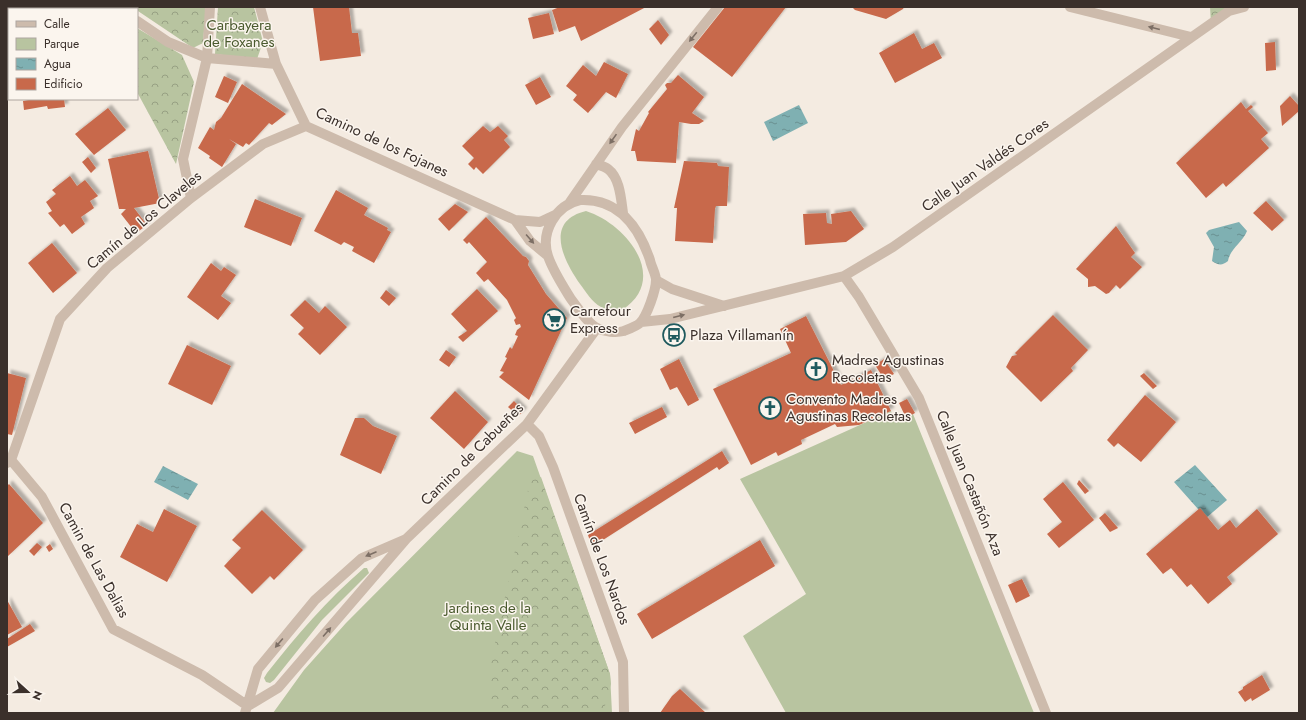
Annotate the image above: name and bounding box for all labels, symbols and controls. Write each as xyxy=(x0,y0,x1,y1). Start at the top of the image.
legend xyxy=(8,8,138,100)
park label: Carbayera de Foxanes xyxy=(204,14,274,53)
text: Calle xyxy=(44,15,70,33)
one-way arrow xyxy=(1147,24,1160,30)
one-way arrow xyxy=(689,32,698,43)
text: Parque xyxy=(44,35,79,53)
text: Agua xyxy=(44,55,71,73)
text: Edificio xyxy=(44,75,83,93)
street label: Camino de los Fojanes xyxy=(312,102,452,182)
street label: Calle Juan Valdés Cores xyxy=(917,113,1053,217)
one-way arrow xyxy=(609,134,617,145)
street label: Camín de Los Claveles xyxy=(82,165,206,275)
one-way arrow xyxy=(526,234,535,245)
place label: Carrefour Express xyxy=(570,300,632,339)
supermarket icon: Carrefour Express xyxy=(541,307,567,333)
one-way arrow xyxy=(673,313,685,319)
bus stop icon: Plaza Villamanín xyxy=(661,322,687,348)
place label: Plaza Villamanín xyxy=(690,324,794,346)
place label: Madres Agustinas Recoletas xyxy=(832,349,944,388)
church icon: Madres Agustinas Recoletas xyxy=(803,356,829,382)
place label: Convento Madres Agustinas Recoletas xyxy=(786,388,911,427)
church icon: Convento Madres Agustinas Recoletas xyxy=(757,395,783,421)
street label: Camino de Cabueñes xyxy=(416,398,528,510)
street label: Calle Juan Castañón Aza xyxy=(931,407,1009,559)
street label: Camín de Los Nardos xyxy=(568,490,636,628)
street label: Camin de Las Dalias xyxy=(53,498,135,622)
one-way arrow xyxy=(365,551,377,557)
park label: Jardines de la Quinta Valle xyxy=(443,597,531,636)
one-way arrow xyxy=(322,627,331,638)
one-way arrow xyxy=(274,638,283,649)
north arrow xyxy=(8,672,48,712)
text: N xyxy=(28,689,46,703)

